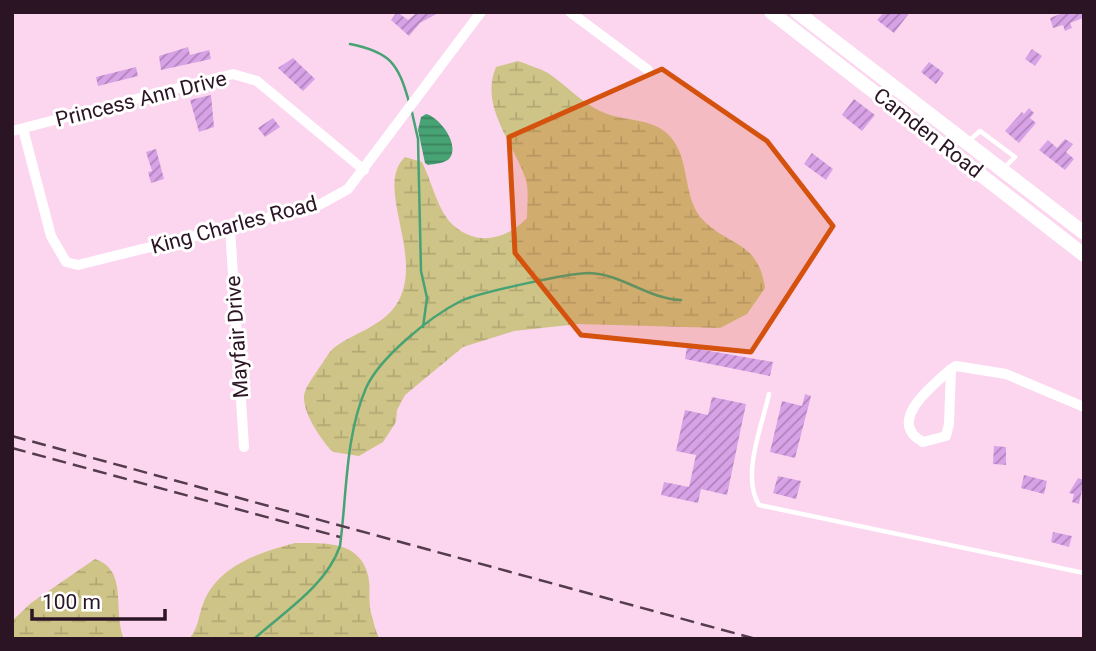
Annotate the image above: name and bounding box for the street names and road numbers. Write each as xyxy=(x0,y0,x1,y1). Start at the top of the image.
street label: Princess Ann Drive xyxy=(53,66,229,132)
street label: Camden Road xyxy=(869,83,987,183)
street label: King Charles Road xyxy=(148,191,320,259)
street label: Mayfair Drive xyxy=(221,275,253,399)

